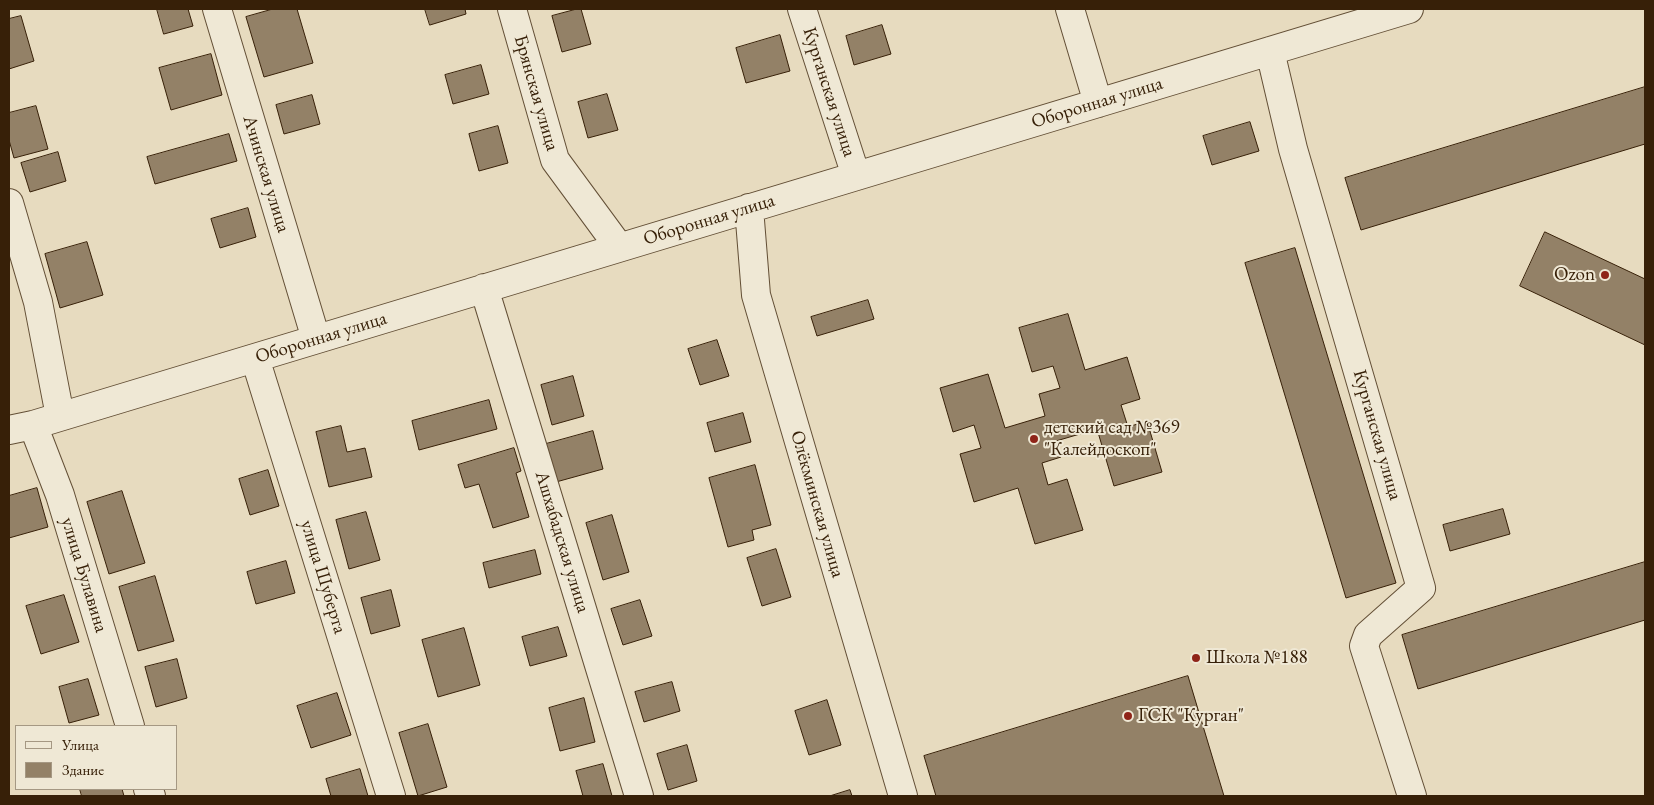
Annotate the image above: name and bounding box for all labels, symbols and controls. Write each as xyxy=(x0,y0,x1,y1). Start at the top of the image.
street label: Курганская улица xyxy=(797,24,861,160)
street label: Брянская улица xyxy=(509,32,563,154)
street label: Оборонная улица xyxy=(1029,72,1165,134)
street label: Ачинская улица xyxy=(237,113,295,235)
street label: Оборонная улица xyxy=(641,189,777,251)
place label: Ozon xyxy=(1554,264,1595,286)
marker: Ozon xyxy=(1599,269,1611,281)
street label: Оборонная улица xyxy=(253,307,389,369)
street label: Курганская улица xyxy=(1347,367,1407,503)
place label: детский сад №369 "Калейдоскоп" xyxy=(1044,417,1180,461)
street label: Олёкминская улица xyxy=(785,428,849,580)
marker: детский сад №369 "Калейдоскоп" xyxy=(1028,433,1040,445)
street label: Ашхабадская улица xyxy=(530,468,594,616)
street label: улица Булавина xyxy=(56,515,112,635)
street label: улица Шуберта xyxy=(295,517,351,637)
place label: Школа №188 xyxy=(1206,647,1308,669)
marker: Школа №188 xyxy=(1190,652,1202,664)
place label: ГСК "Курган" xyxy=(1138,705,1244,727)
marker: ГСК "Курган" xyxy=(1122,710,1134,722)
legend xyxy=(15,725,178,790)
text: Улица xyxy=(62,735,99,754)
text: Здание xyxy=(62,760,104,779)

